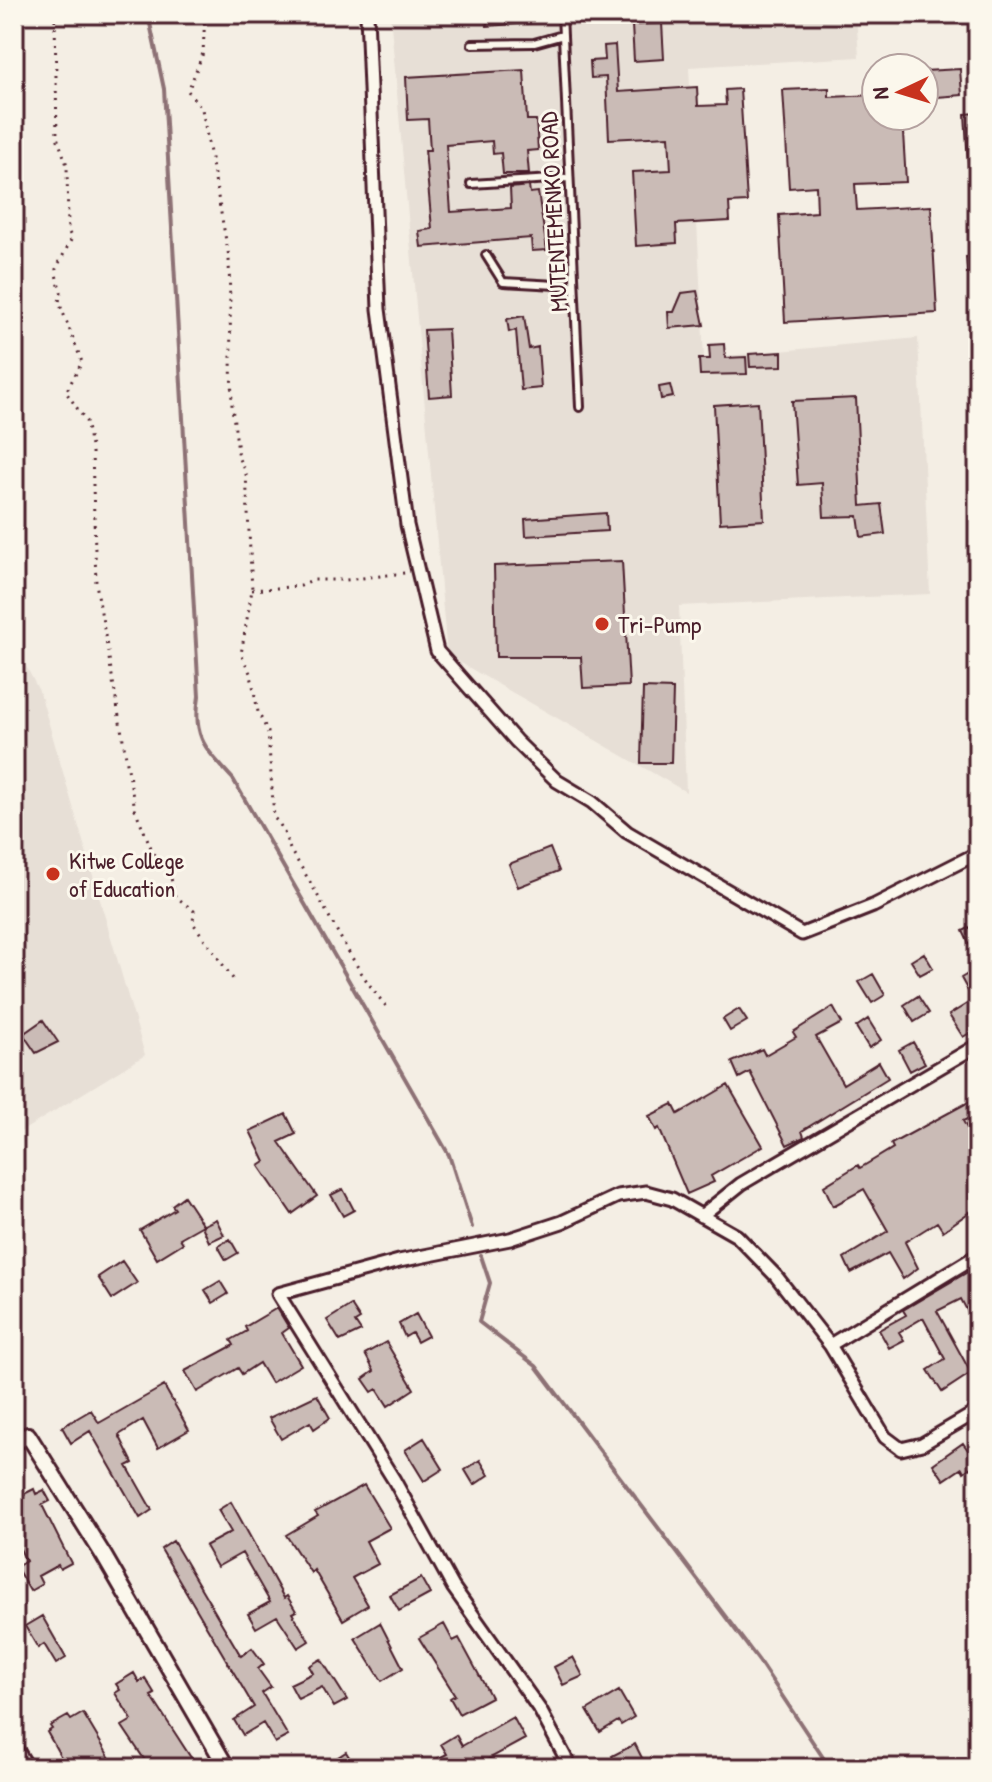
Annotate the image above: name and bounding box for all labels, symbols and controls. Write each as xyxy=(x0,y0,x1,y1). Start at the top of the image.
north arrow xyxy=(860,52,940,132)
text: N xyxy=(865,86,895,100)
street label: MUTENTEMENKO ROAD xyxy=(532,111,574,313)
place label: Tri-Pump xyxy=(618,608,701,640)
marker: Tri-Pump xyxy=(593,615,611,633)
place label: Kitwe College of Education xyxy=(69,844,185,904)
marker: Kitwe College of Education xyxy=(44,865,62,883)

